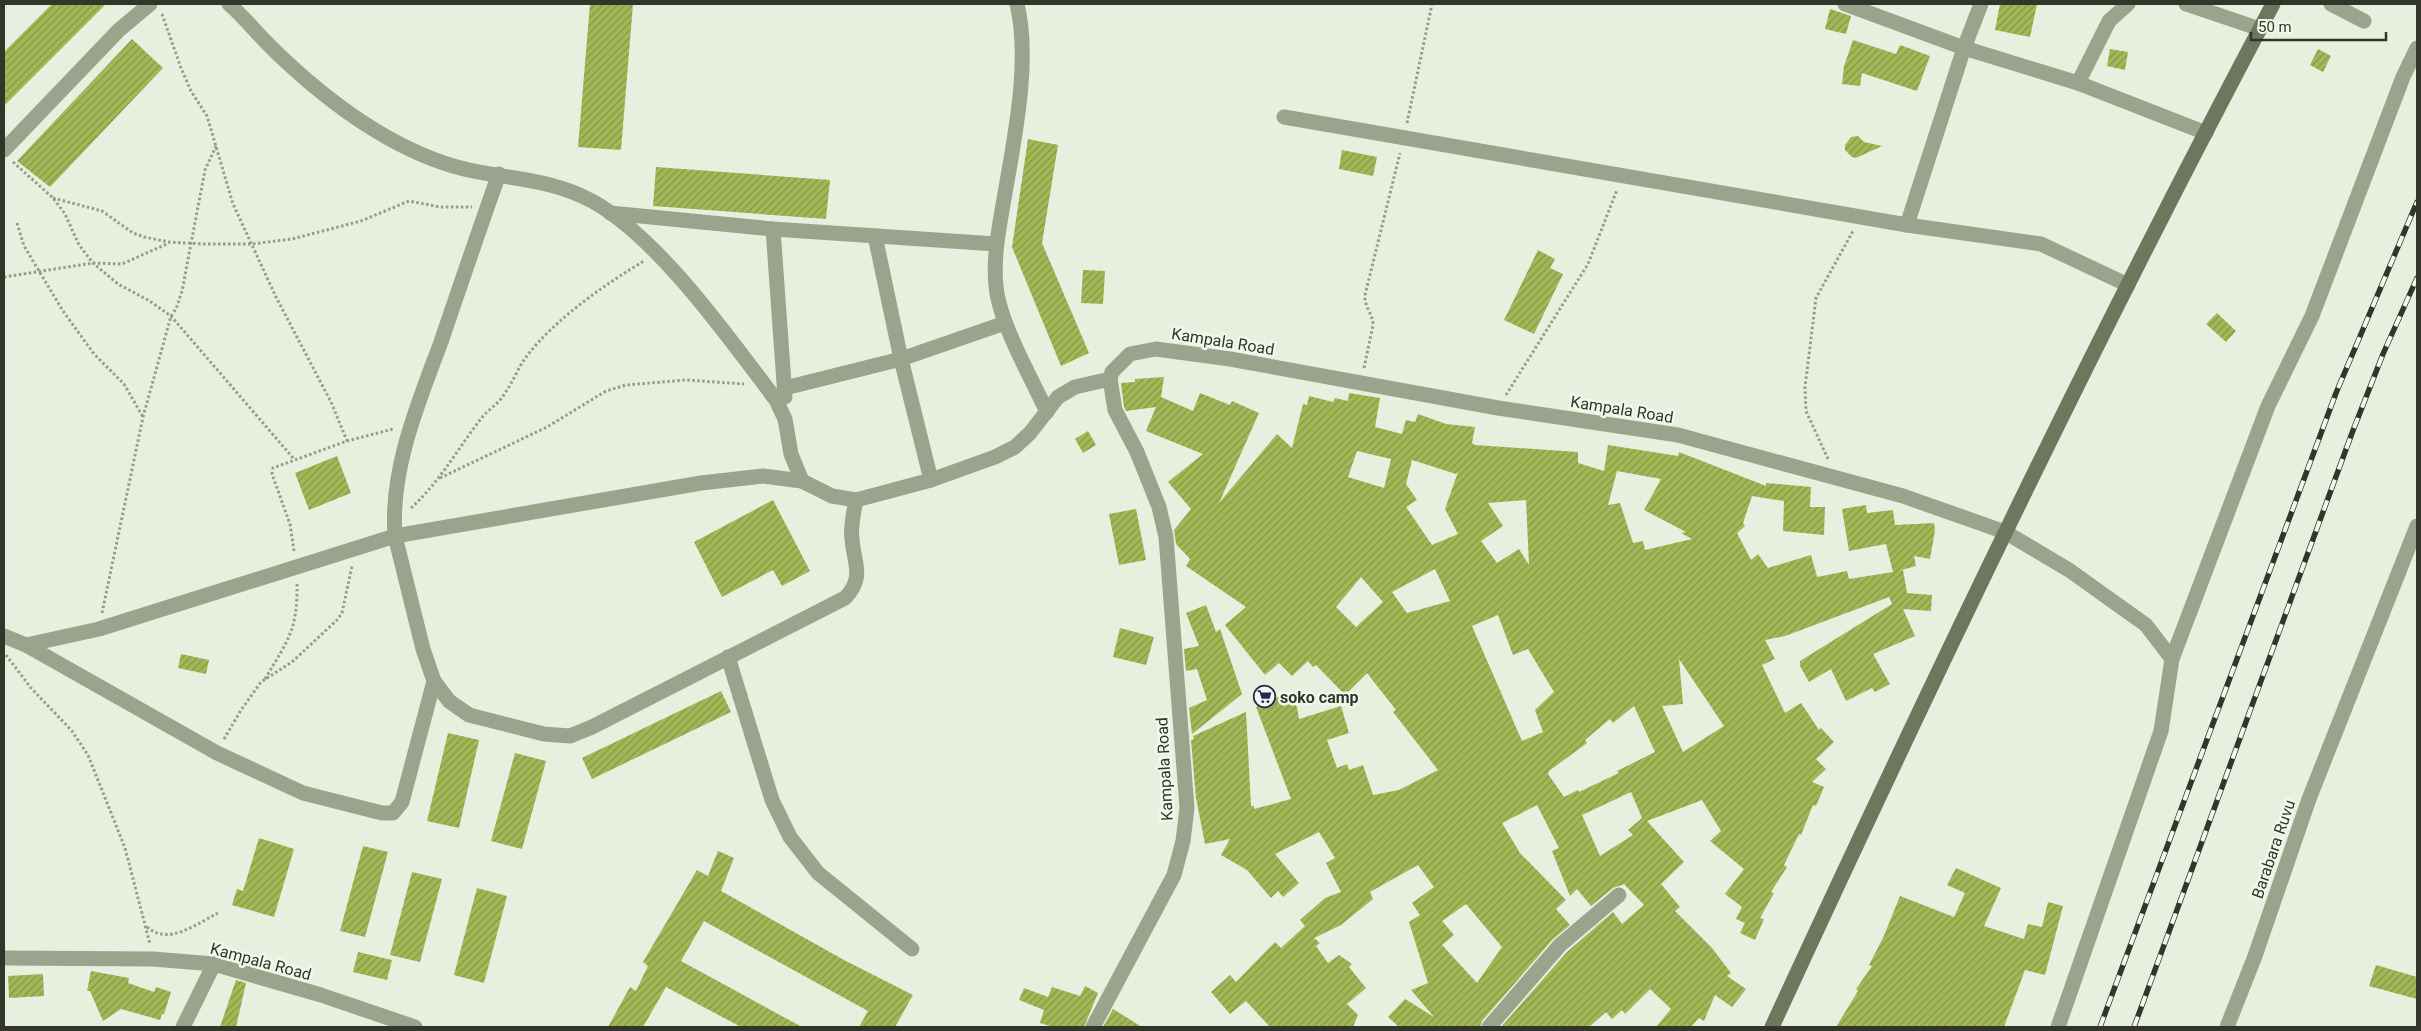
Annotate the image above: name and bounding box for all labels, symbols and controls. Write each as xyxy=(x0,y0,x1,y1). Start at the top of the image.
scale bar xyxy=(2251,10,2386,42)
text: 50 m xyxy=(2258,18,2292,36)
street label: Kampala Road xyxy=(1170,324,1276,359)
street label: Kampala Road xyxy=(1569,392,1675,427)
supermarket icon: soko camp xyxy=(1252,685,1276,709)
place label: soko camp xyxy=(1280,688,1359,707)
street label: Kampala Road xyxy=(1152,717,1177,821)
street label: Barabara Ruvu xyxy=(2248,797,2299,901)
street label: Kampala Road xyxy=(208,939,313,984)

